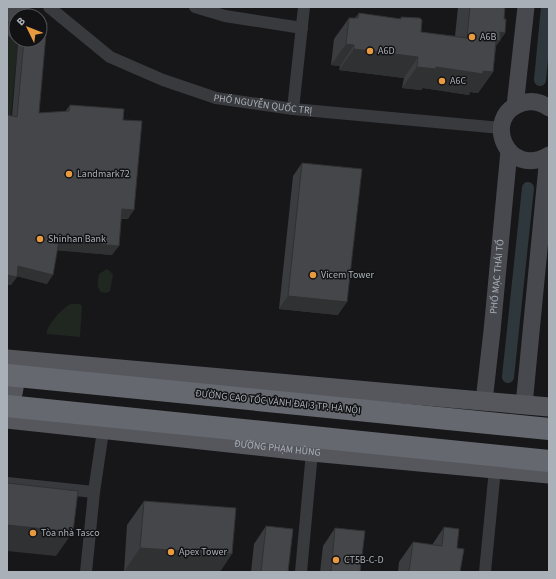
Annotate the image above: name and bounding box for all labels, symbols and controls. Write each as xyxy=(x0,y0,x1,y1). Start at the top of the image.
north arrow xyxy=(8,8,48,48)
text: B xyxy=(13,14,29,29)
place label: A6B xyxy=(480,30,496,44)
marker: A6B xyxy=(467,32,477,42)
place label: A6D xyxy=(378,44,395,58)
marker: A6D xyxy=(365,46,375,56)
place label: A6C xyxy=(450,74,466,88)
marker: A6C xyxy=(437,76,447,86)
street label: PHỐ NGUYỄN QUỐC TRỊ xyxy=(213,91,313,118)
place label: Landmark72 xyxy=(77,167,130,181)
marker: Landmark72 xyxy=(64,169,74,179)
place label: Shinhan Bank xyxy=(48,232,106,246)
marker: Shinhan Bank xyxy=(35,234,45,244)
street label: PHỐ MẠC THÁI TỔ xyxy=(487,238,508,315)
place label: Vicem Tower xyxy=(321,268,374,282)
marker: Vicem Tower xyxy=(308,270,318,280)
street label: ĐƯỜNG CAO TỐC VÀNH ĐAI 3 TP. HÀ NỘI xyxy=(195,386,361,418)
street label: ĐƯỜNG PHẠM HÙNG xyxy=(234,437,321,460)
place label: Tòa nhà Tasco xyxy=(41,526,100,540)
marker: Tòa nhà Tasco xyxy=(28,528,38,538)
place label: Apex Tower xyxy=(179,545,228,559)
marker: Apex Tower xyxy=(166,547,176,557)
place label: CT5B-C-D xyxy=(344,553,384,567)
marker: CT5B-C-D xyxy=(331,555,341,565)

